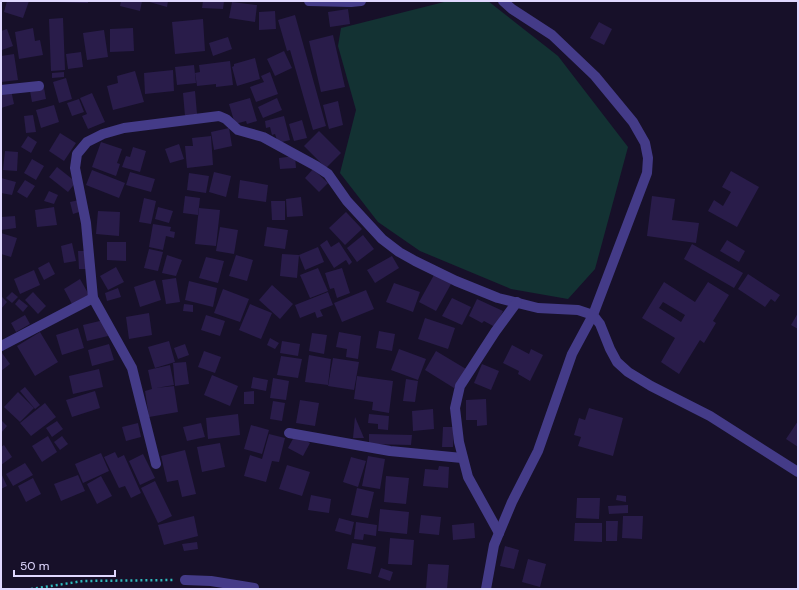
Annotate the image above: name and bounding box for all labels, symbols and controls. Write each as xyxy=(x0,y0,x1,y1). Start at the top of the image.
scale bar xyxy=(14,552,115,578)
text: 50 m xyxy=(20,558,49,574)

